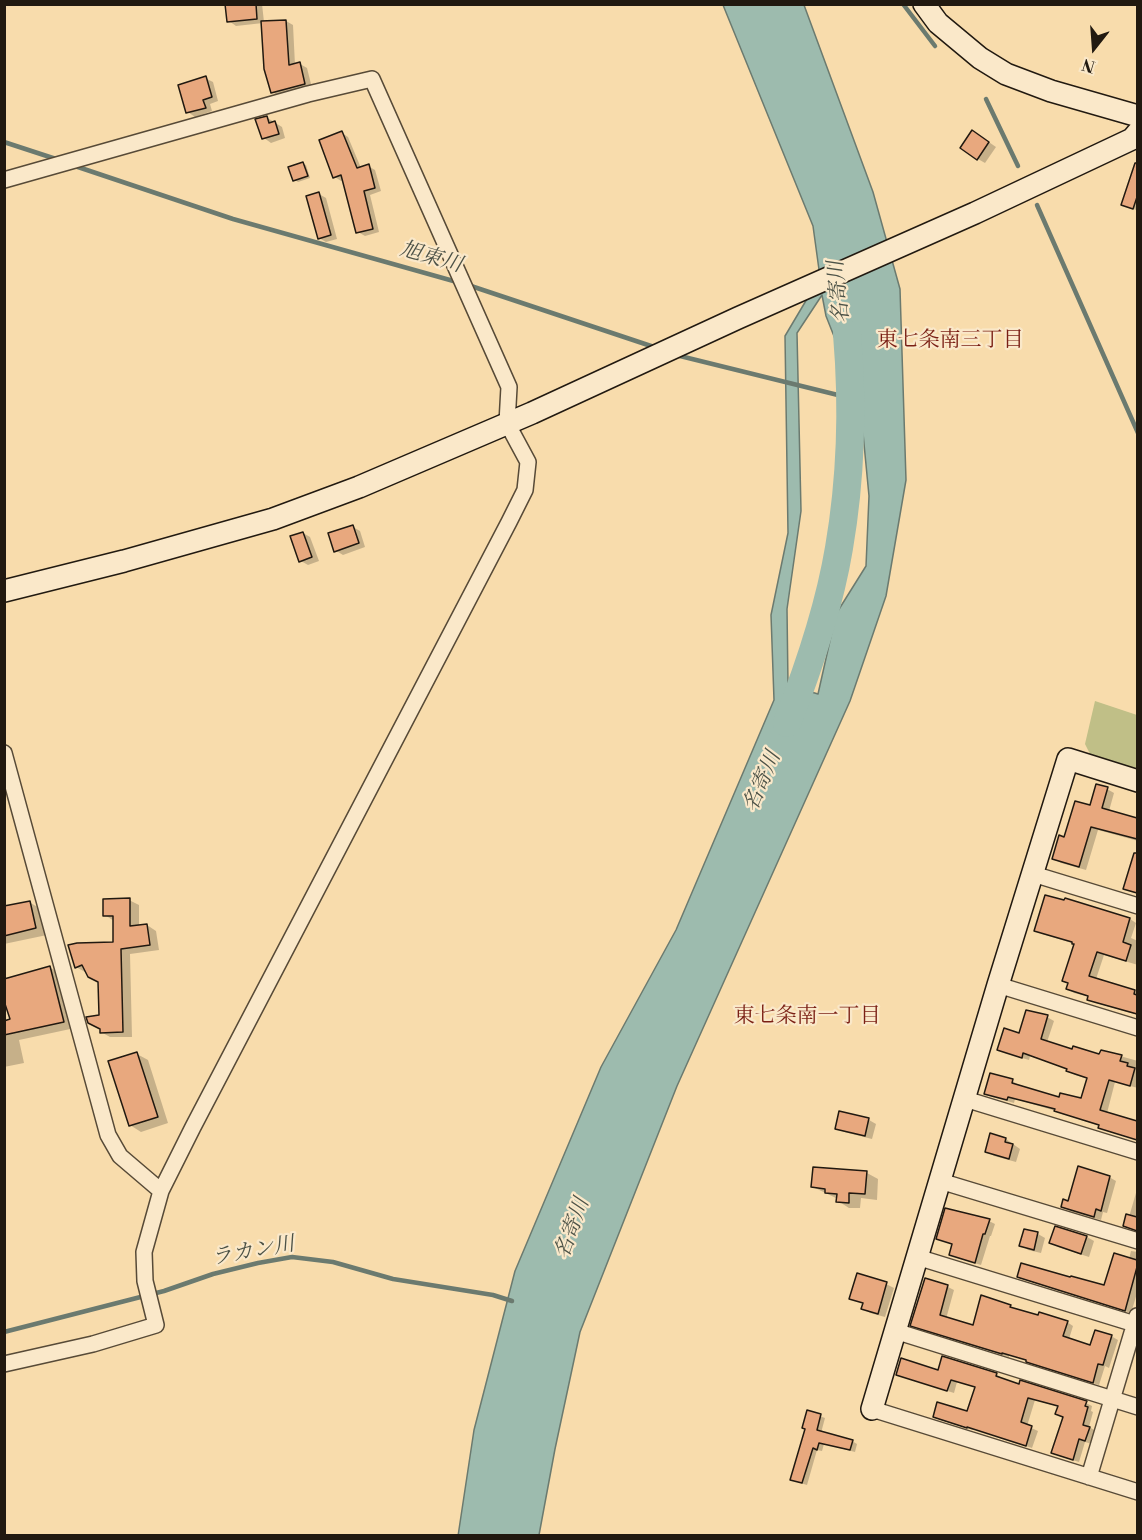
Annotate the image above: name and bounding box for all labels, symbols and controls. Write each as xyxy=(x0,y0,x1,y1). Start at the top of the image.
north arrow xyxy=(1064,18,1124,78)
text: N xyxy=(1080,54,1098,77)
water label: 旭東川 xyxy=(397,237,465,279)
water label: 名寄川 xyxy=(824,259,856,325)
district label: 東七条南三丁目 xyxy=(877,328,1023,354)
water label: 名寄川 xyxy=(739,748,787,816)
district label: 東七条南一丁目 xyxy=(734,1004,880,1030)
water label: 名寄川 xyxy=(550,1195,596,1263)
water label: ラカン川 xyxy=(209,1232,297,1272)

